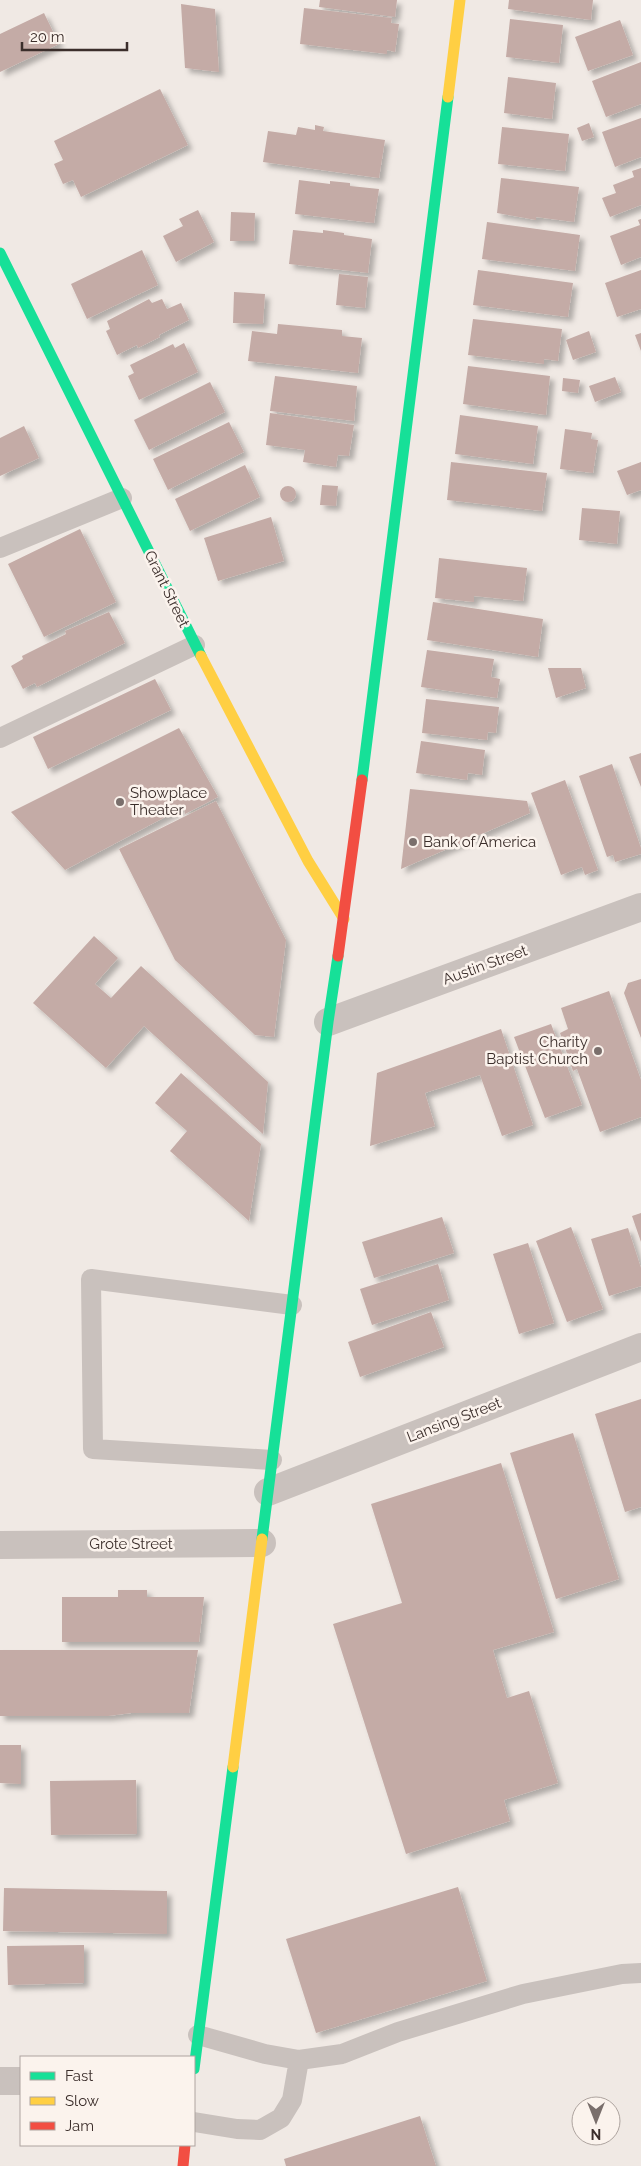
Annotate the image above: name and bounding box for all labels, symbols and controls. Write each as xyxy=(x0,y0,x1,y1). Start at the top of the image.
scale bar xyxy=(22,20,128,52)
text: 20 m xyxy=(30,28,65,46)
street label: Grant Street xyxy=(141,548,193,630)
place label: Showplace Theater xyxy=(130,784,207,819)
marker: Showplace Theater xyxy=(114,796,126,808)
place label: Bank of America xyxy=(423,833,536,851)
marker: Bank of America xyxy=(407,836,419,848)
street label: Austin Street xyxy=(440,941,530,989)
place label: Charity Baptist Church xyxy=(486,1033,588,1068)
marker: Charity Baptist Church xyxy=(592,1045,604,1057)
street label: Lansing Street xyxy=(404,1394,504,1446)
street label: Grote Street xyxy=(89,1535,173,1553)
legend xyxy=(20,2056,195,2146)
text: Fast xyxy=(65,2067,93,2085)
text: Slow xyxy=(65,2092,99,2110)
north arrow xyxy=(571,2096,621,2146)
text: Jam xyxy=(65,2117,94,2135)
text: N xyxy=(591,2126,601,2142)

